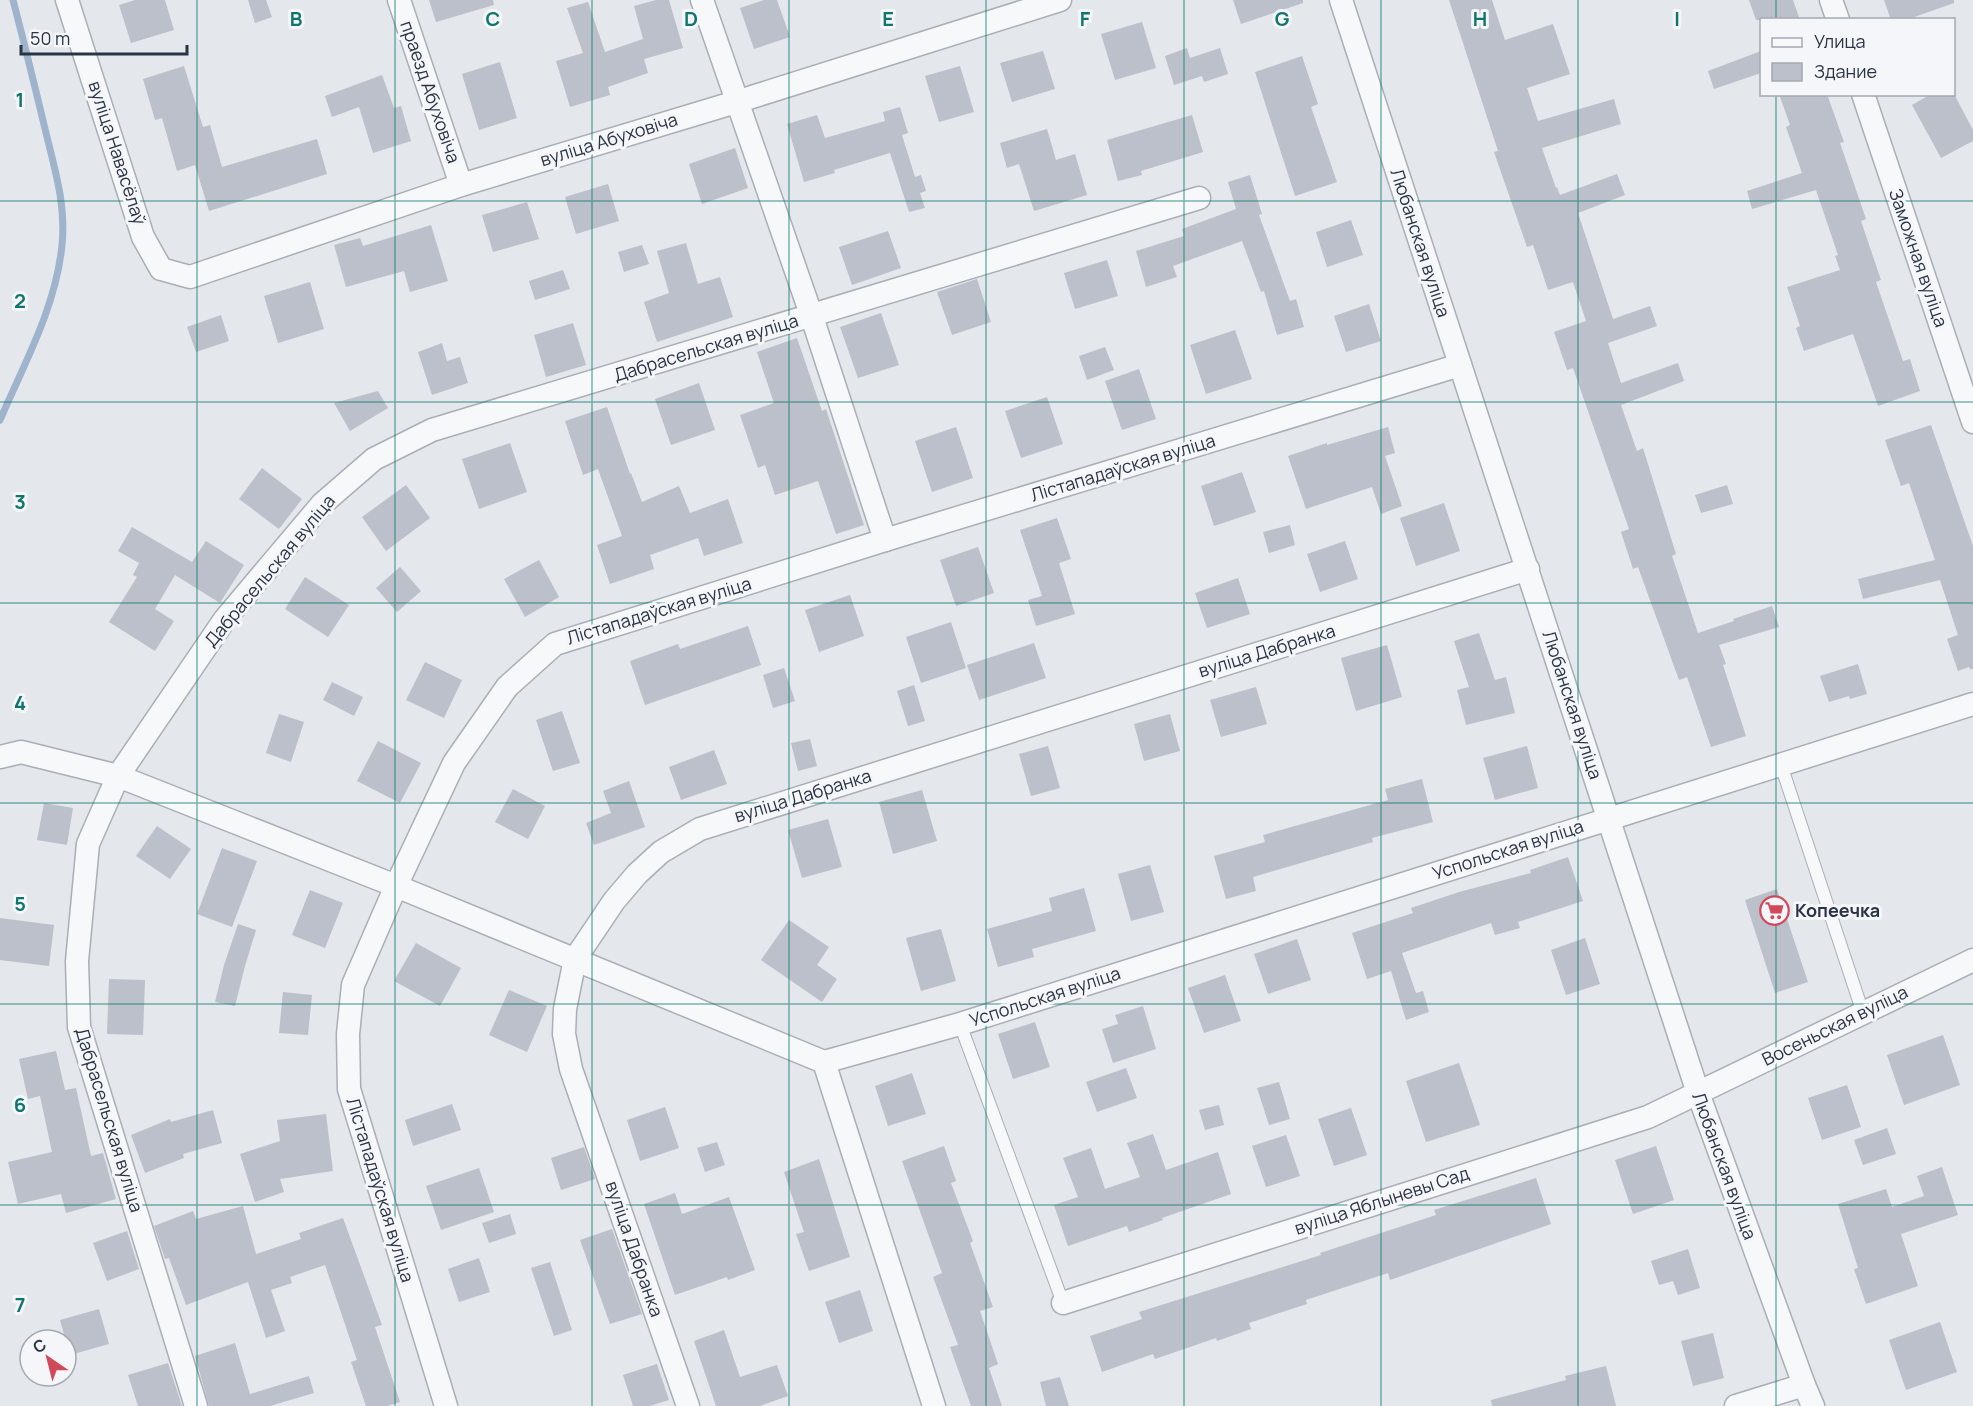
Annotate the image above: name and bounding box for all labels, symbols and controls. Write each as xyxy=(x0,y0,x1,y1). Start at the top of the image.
text: B xyxy=(290,5,303,32)
text: C xyxy=(486,5,500,32)
text: D xyxy=(684,5,698,32)
text: E xyxy=(882,5,894,32)
text: F xyxy=(1080,5,1091,32)
text: G xyxy=(1275,5,1290,32)
text: H xyxy=(1473,5,1487,32)
text: I xyxy=(1674,5,1680,32)
street label: праезд Абуховіча xyxy=(395,17,467,166)
scale bar xyxy=(21,18,188,56)
legend xyxy=(1760,18,1955,96)
text: 50 m xyxy=(30,26,70,50)
text: Улица xyxy=(1814,29,1866,53)
text: Здание xyxy=(1814,59,1877,83)
street label: вуліца Навасёлаў xyxy=(83,78,153,228)
text: 1 xyxy=(16,86,24,113)
street label: вуліца Абуховіча xyxy=(537,107,680,171)
street label: Любанская вуліца xyxy=(1386,165,1456,320)
street label: Заможная вуліца xyxy=(1884,185,1954,330)
text: 2 xyxy=(14,287,26,314)
street label: Дабрасельская вуліца xyxy=(610,308,801,387)
street label: Лістападаўская вуліца xyxy=(1027,428,1218,507)
text: 3 xyxy=(14,488,26,515)
street label: Дабрасельская вуліца xyxy=(198,489,340,652)
street label: Лістападаўская вуліца xyxy=(563,571,754,650)
street label: вуліца Дабранка xyxy=(1195,618,1338,682)
street label: Любанская вуліца xyxy=(1538,627,1608,782)
text: 4 xyxy=(14,689,26,716)
street label: вуліца Дабранка xyxy=(731,763,874,827)
street label: Успольская вуліца xyxy=(1429,813,1586,885)
text: 5 xyxy=(14,890,26,917)
supermarket icon: Копеечка xyxy=(1758,895,1790,927)
place label: Копеечка xyxy=(1795,898,1880,922)
street label: Успольская вуліца xyxy=(966,960,1123,1032)
street label: Восеньская вуліца xyxy=(1758,979,1911,1071)
street label: Дабрасельская вуліца xyxy=(70,1024,149,1215)
street label: Любанская вуліца xyxy=(1687,1089,1763,1243)
text: 6 xyxy=(14,1091,26,1118)
street label: Лістападаўская вуліца xyxy=(341,1094,420,1285)
street label: вуліца Яблыневы Сад xyxy=(1291,1160,1472,1240)
street label: вуліца Дабранка xyxy=(600,1178,669,1320)
text: 7 xyxy=(15,1291,25,1318)
north arrow xyxy=(18,1328,78,1388)
text: С xyxy=(28,1333,51,1358)

